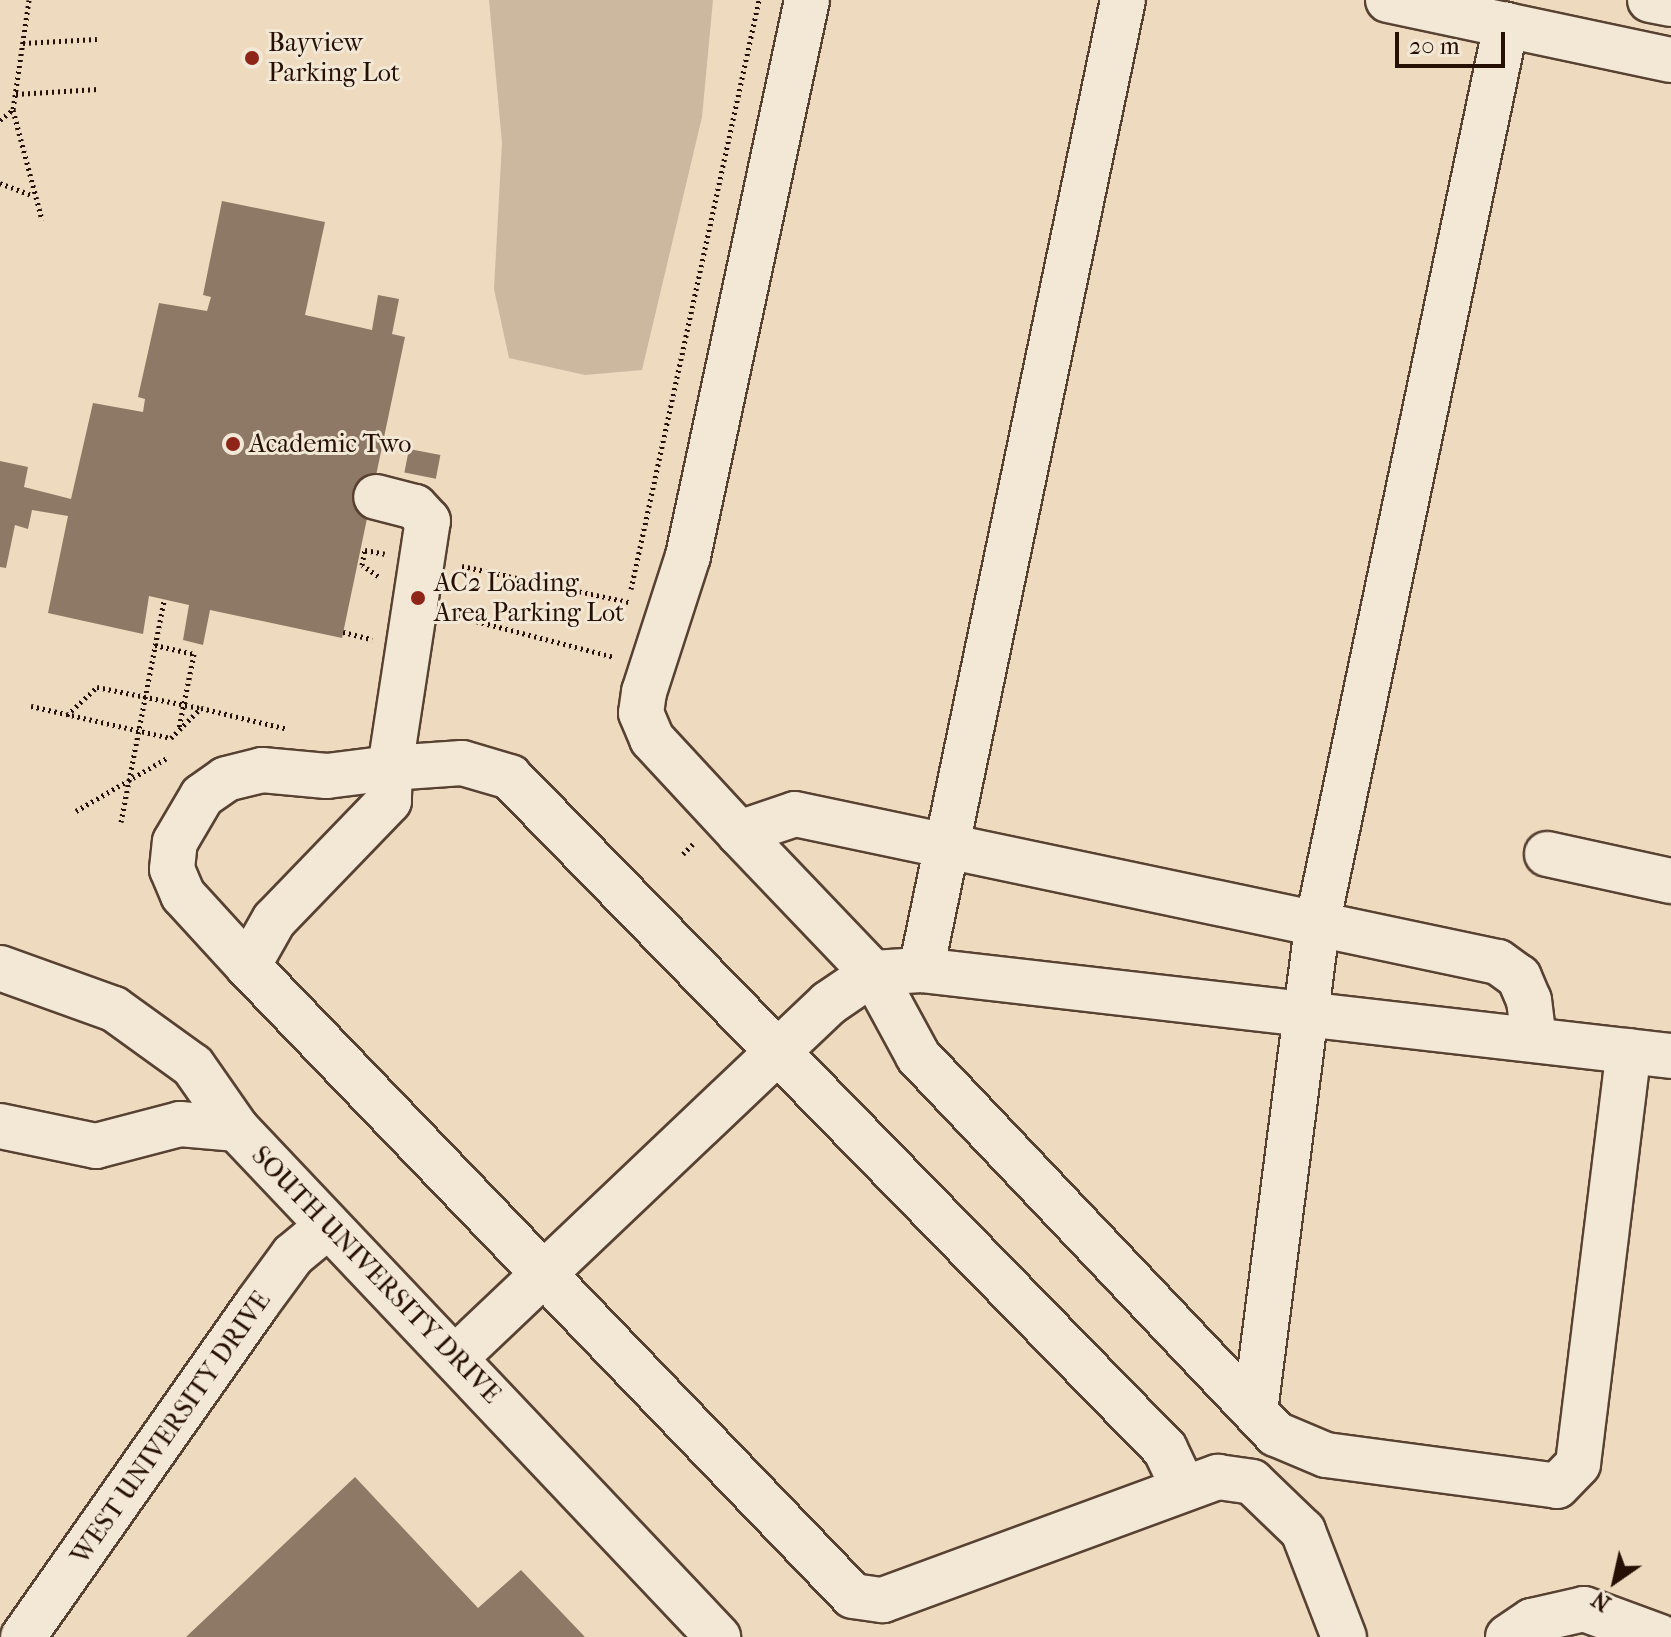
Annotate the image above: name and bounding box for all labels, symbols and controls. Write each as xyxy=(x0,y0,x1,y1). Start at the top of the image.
scale bar xyxy=(1399,16,1509,66)
place label: Bayview Parking Lot xyxy=(268,27,400,88)
text: 20 m xyxy=(1409,32,1460,60)
marker: Bayview Parking Lot xyxy=(243,49,261,67)
place label: Academic Two xyxy=(249,428,411,460)
marker: Academic Two xyxy=(224,435,242,453)
place label: AC2 Loading Area Parking Lot xyxy=(434,567,624,628)
marker: AC2 Loading Area Parking Lot xyxy=(409,589,427,607)
street label: SOUTH UNIVERSITY DRIVE xyxy=(245,1140,507,1410)
street label: WEST UNIVERSITY DRIVE xyxy=(65,1286,277,1570)
north arrow xyxy=(1575,1541,1655,1621)
text: N xyxy=(1587,1585,1616,1616)

